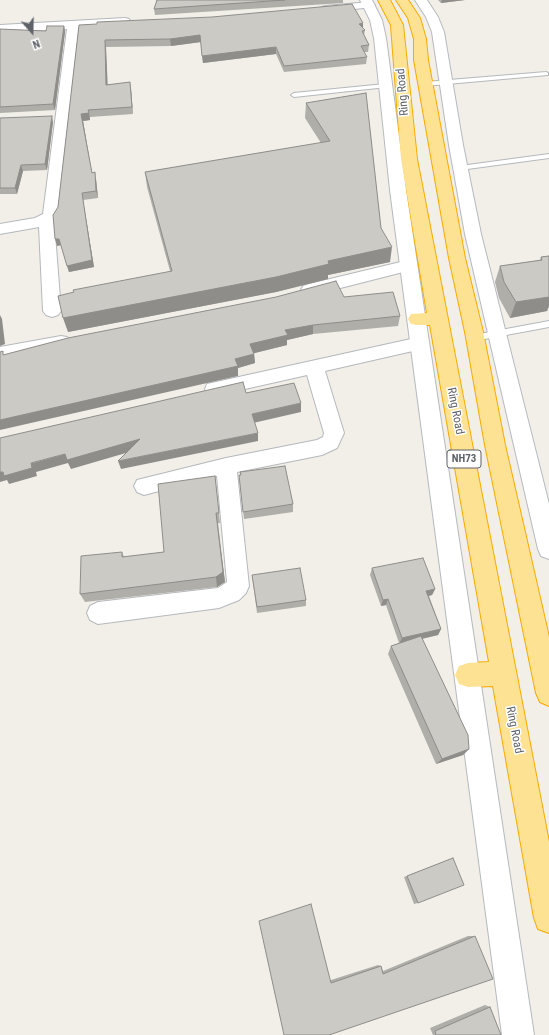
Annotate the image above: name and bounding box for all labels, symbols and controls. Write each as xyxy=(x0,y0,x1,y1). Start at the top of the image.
north arrow xyxy=(12,12,52,52)
text: N xyxy=(31,36,42,51)
street label: Ring Road xyxy=(394,68,412,116)
street label: Ring Road xyxy=(443,386,467,436)
road number: NH73 xyxy=(447,450,481,468)
street label: Ring Road xyxy=(502,705,526,755)

